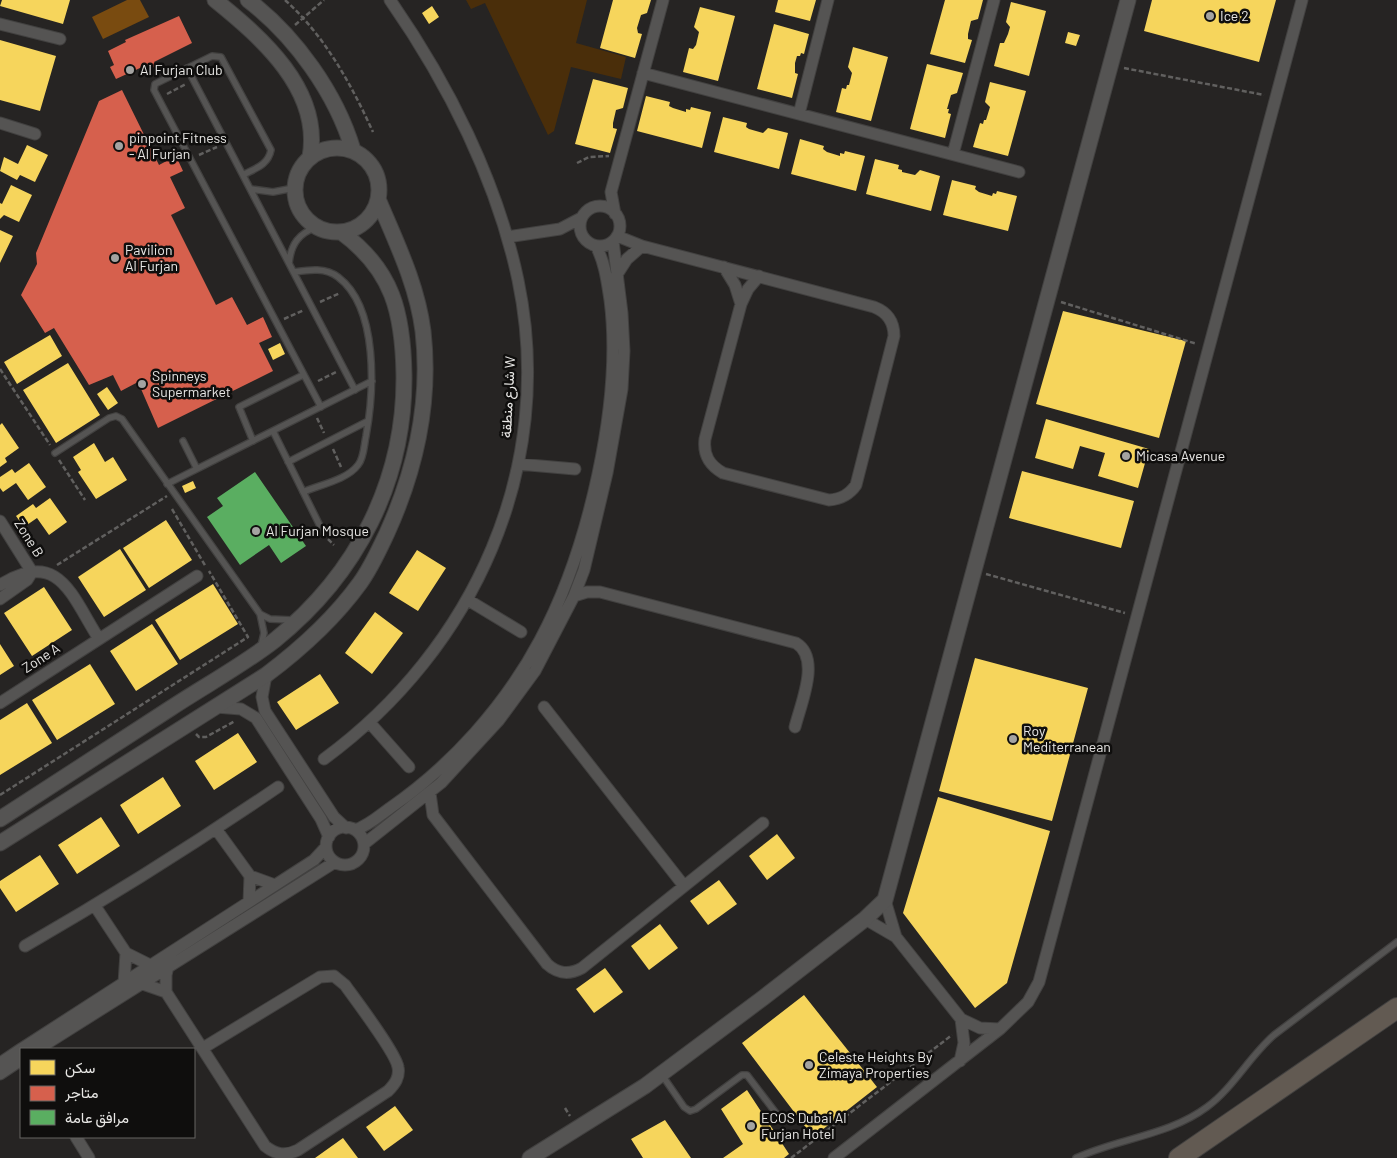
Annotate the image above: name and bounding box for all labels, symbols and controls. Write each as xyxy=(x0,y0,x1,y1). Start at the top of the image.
place label: Ice 2 xyxy=(1220,7,1249,24)
marker: Ice 2 xyxy=(1204,10,1216,22)
place label: Al Furjan Club xyxy=(140,61,223,78)
marker: Al Furjan Club xyxy=(124,64,136,76)
place label: pinpoint Fitness - Al Furjan xyxy=(129,129,227,162)
marker: pinpoint Fitness - Al Furjan xyxy=(113,140,125,152)
place label: Pavilion Al Furjan xyxy=(125,241,178,274)
marker: Pavilion Al Furjan xyxy=(109,252,121,264)
street label: شارع منطقة W xyxy=(497,356,521,438)
place label: Spinneys Supermarket xyxy=(152,367,231,400)
marker: Spinneys Supermarket xyxy=(136,378,148,390)
place label: Micasa Avenue xyxy=(1136,447,1225,464)
marker: Micasa Avenue xyxy=(1120,450,1132,462)
street label: Zone B xyxy=(11,516,48,560)
place label: Al Furjan Mosque xyxy=(266,522,369,539)
marker: Al Furjan Mosque xyxy=(250,525,262,537)
street label: Zone A xyxy=(19,639,63,676)
place label: Roy Mediterranean xyxy=(1023,722,1111,755)
marker: Roy Mediterranean xyxy=(1007,733,1019,745)
legend xyxy=(20,1048,195,1138)
place label: Celeste Heights By Zimaya Properties xyxy=(819,1048,933,1081)
text: سكن xyxy=(65,1058,95,1078)
marker: Celeste Heights By Zimaya Properties xyxy=(803,1059,815,1071)
text: متاجر xyxy=(64,1083,99,1102)
text: مرافق عامة xyxy=(65,1108,129,1128)
place label: ECOS Dubai Al Furjan Hotel xyxy=(761,1109,847,1142)
marker: ECOS Dubai Al Furjan Hotel xyxy=(745,1120,757,1132)

